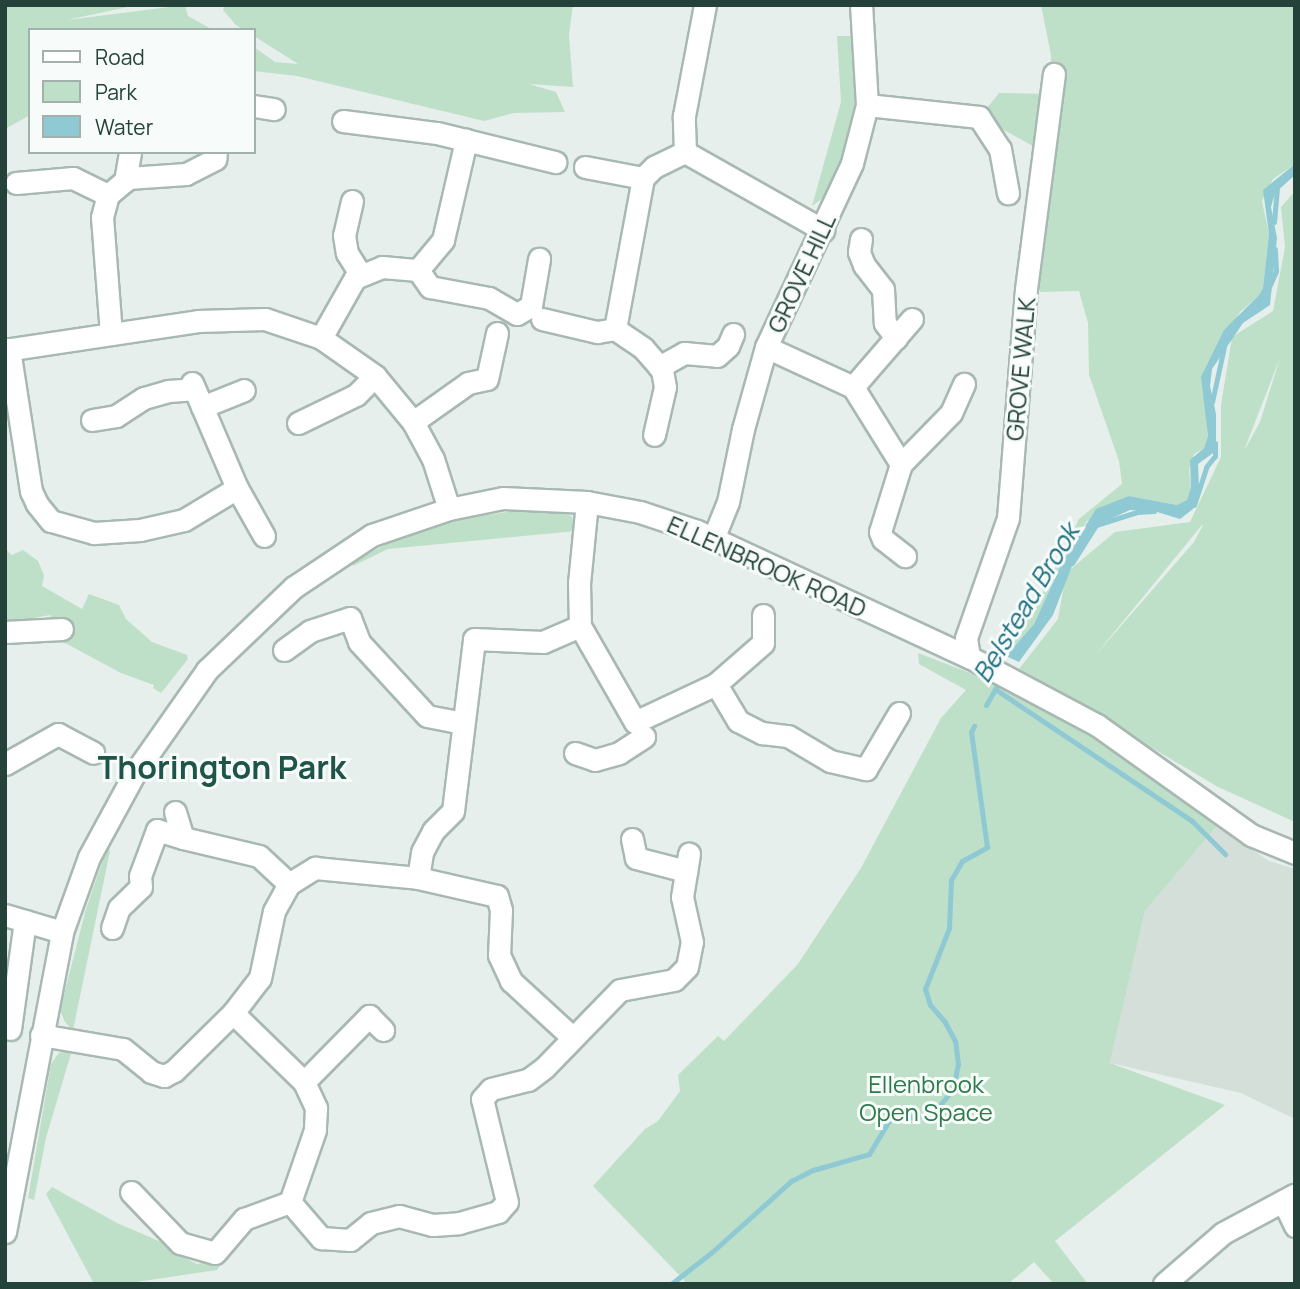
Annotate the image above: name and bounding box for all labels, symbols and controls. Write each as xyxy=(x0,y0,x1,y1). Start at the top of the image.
legend xyxy=(28,28,256,154)
text: Road xyxy=(95,43,145,71)
text: Park xyxy=(95,78,137,106)
text: Water xyxy=(95,113,153,141)
street label: GROVE HILL xyxy=(761,209,841,337)
street label: GROVE WALK xyxy=(999,296,1041,442)
street label: ELLENBROOK ROAD xyxy=(663,509,871,623)
water label: Belstead Brook xyxy=(966,518,1086,688)
district label: Thorington Park xyxy=(98,748,346,786)
park label: Ellenbrook Open Space xyxy=(859,1070,993,1126)

